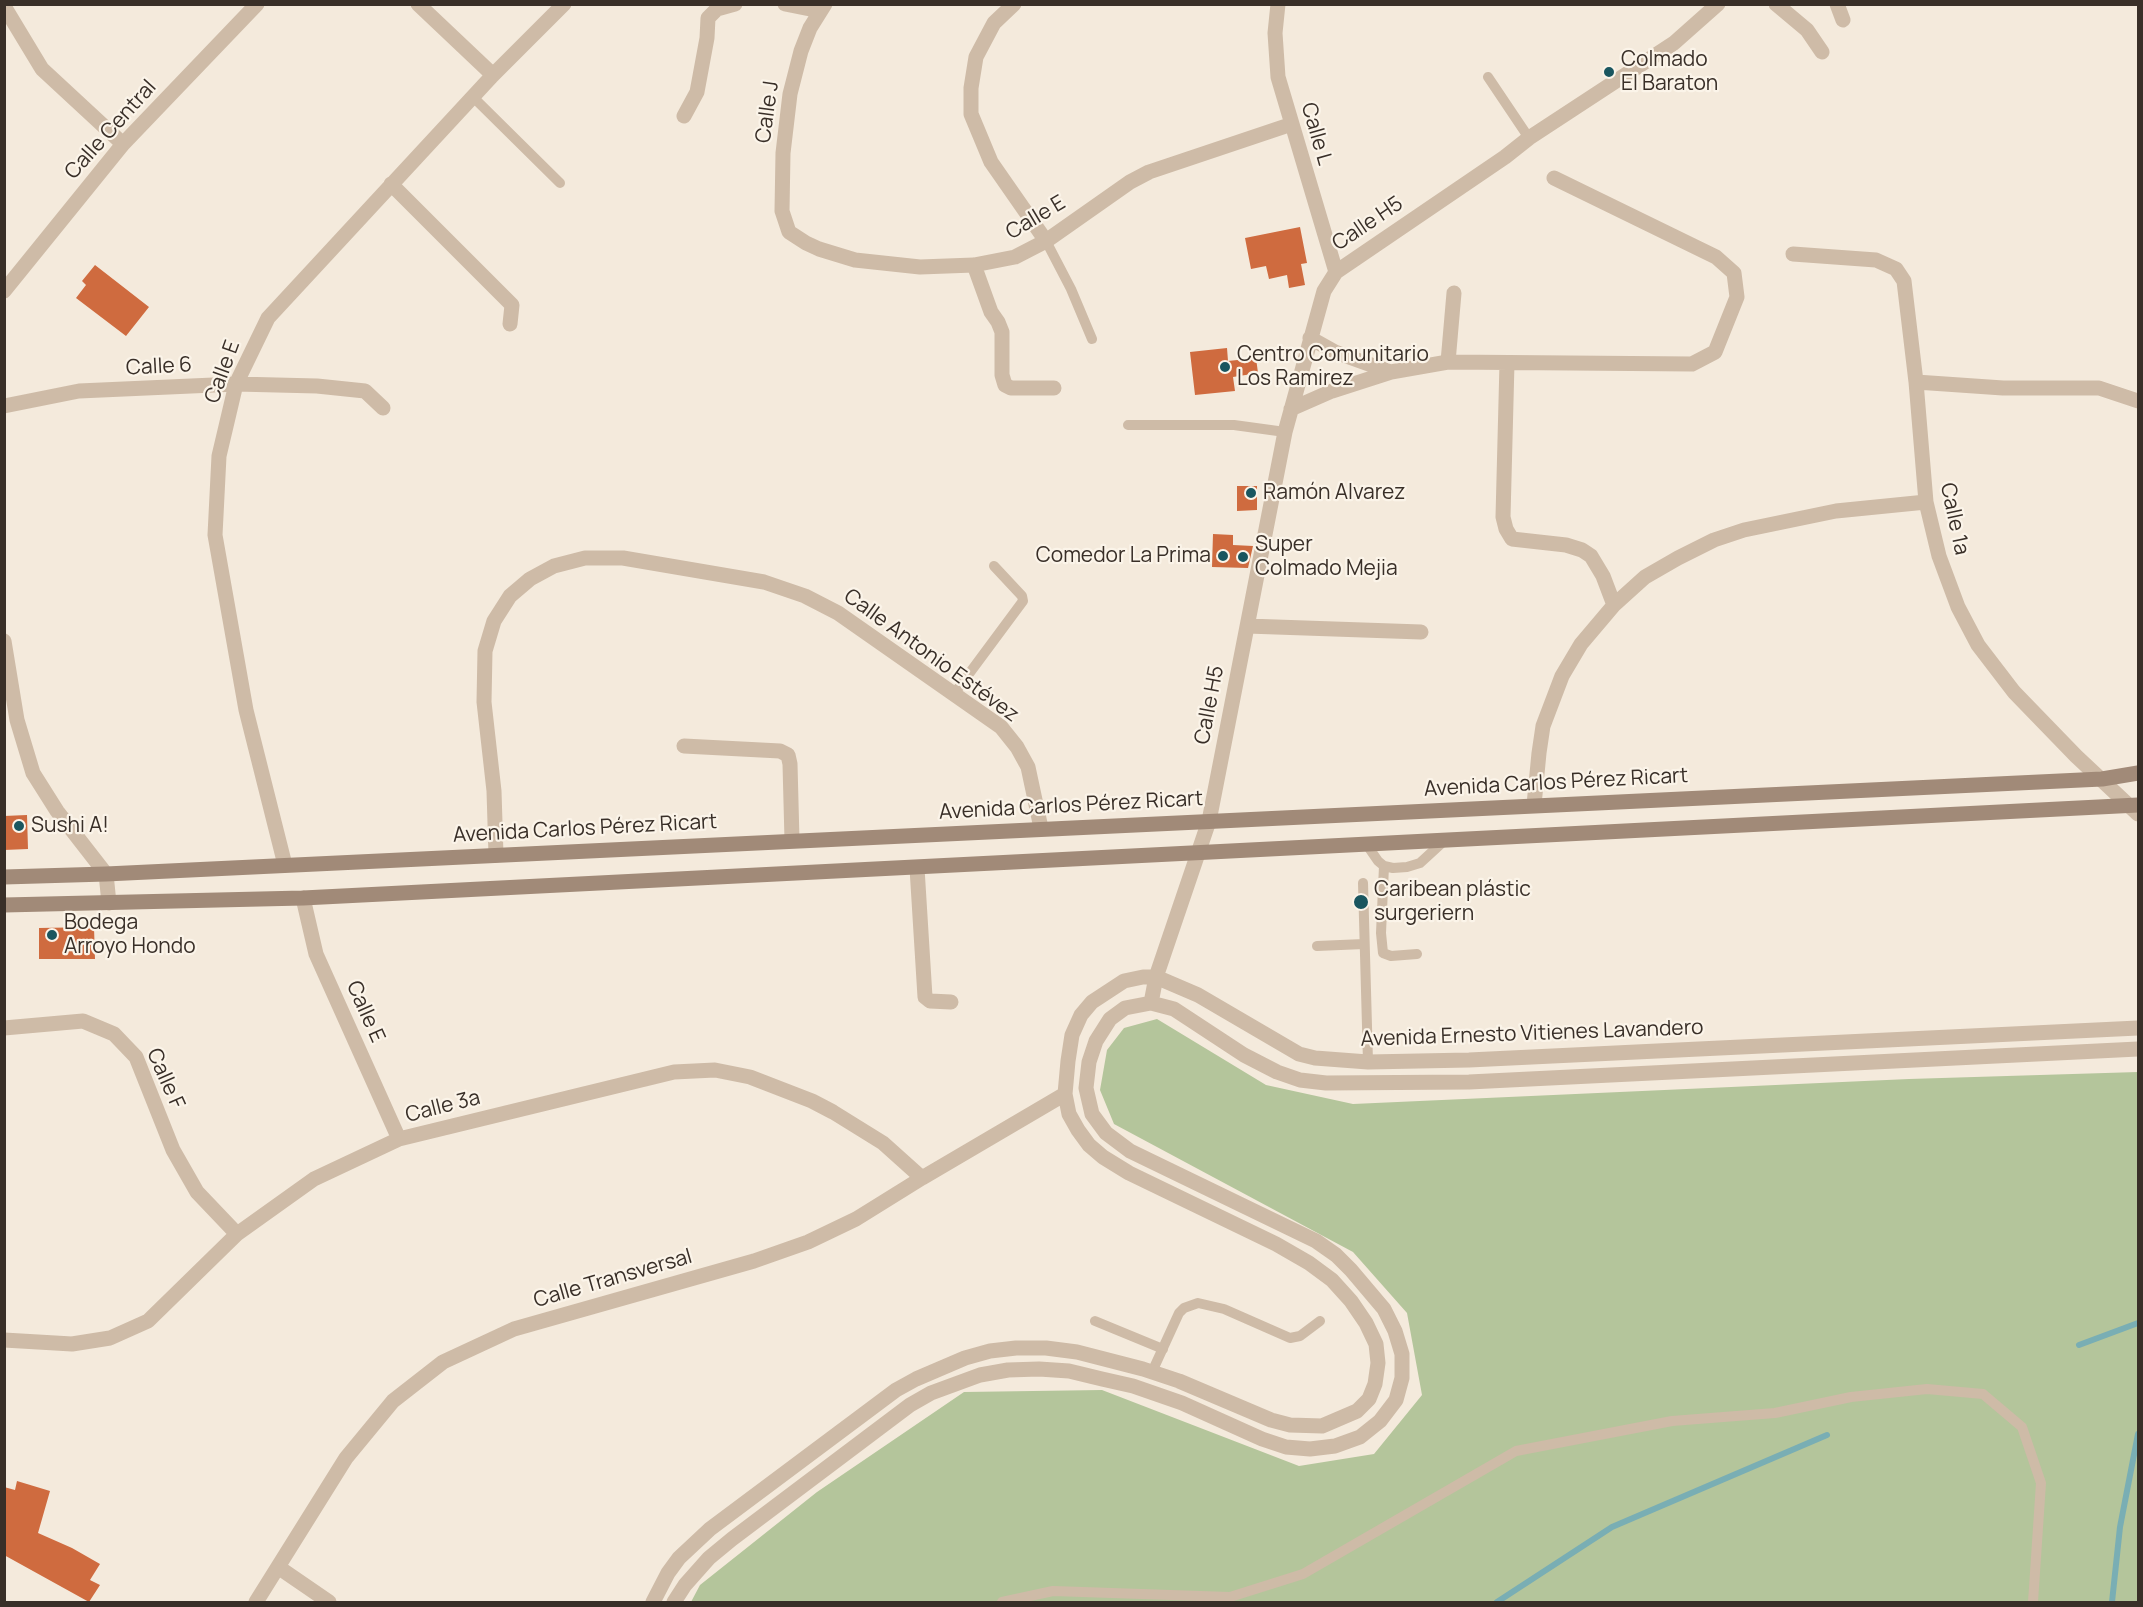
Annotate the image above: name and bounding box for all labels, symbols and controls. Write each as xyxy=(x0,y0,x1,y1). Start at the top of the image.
place label: Colmado El Baraton xyxy=(1621,47,1718,97)
marker: Colmado El Baraton xyxy=(1602,65,1616,79)
street label: Calle Central xyxy=(60,75,162,185)
street label: Calle J xyxy=(751,79,785,145)
street label: Calle L xyxy=(1295,100,1337,168)
street label: Calle E xyxy=(1002,190,1070,246)
street label: Calle H5 xyxy=(1328,191,1408,257)
street label: Calle E xyxy=(200,337,246,407)
place label: Centro Comunitario Los Ramirez xyxy=(1237,342,1429,392)
street label: Calle 6 xyxy=(125,353,193,381)
marker: Centro Comunitario Los Ramirez xyxy=(1218,360,1232,374)
place label: Ramón Alvarez xyxy=(1263,480,1405,506)
street label: Calle 1a xyxy=(1934,481,1974,557)
marker: Ramón Alvarez xyxy=(1244,486,1258,500)
place label: Super Colmado Mejia xyxy=(1255,532,1398,582)
place label: Comedor La Prima xyxy=(1036,543,1211,569)
marker: Comedor La Prima xyxy=(1216,549,1230,563)
marker: Super Colmado Mejia xyxy=(1236,550,1250,564)
street label: Calle Antonio Estévez xyxy=(839,584,1023,728)
street label: Calle H5 xyxy=(1190,664,1230,746)
street label: Avenida Carlos Pérez Ricart xyxy=(1423,764,1689,802)
street label: Avenida Carlos Pérez Ricart xyxy=(938,787,1204,825)
street label: Avenida Carlos Pérez Ricart xyxy=(452,810,718,848)
place label: Sushi A! xyxy=(31,813,109,839)
marker: Sushi A! xyxy=(12,819,26,833)
place label: Caribean plástic surgeriern xyxy=(1374,877,1531,927)
marker: Caribean plástic surgeriern xyxy=(1352,893,1370,911)
place label: Bodega Arroyo Hondo xyxy=(64,910,196,960)
marker: Bodega Arroyo Hondo xyxy=(45,928,59,942)
street label: Calle E xyxy=(340,977,390,1047)
street label: Avenida Ernesto Vitienes Lavandero xyxy=(1360,1015,1704,1053)
street label: Calle F xyxy=(141,1045,189,1113)
street label: Calle 3a xyxy=(403,1086,483,1128)
street label: Calle Transversal xyxy=(531,1244,695,1314)

